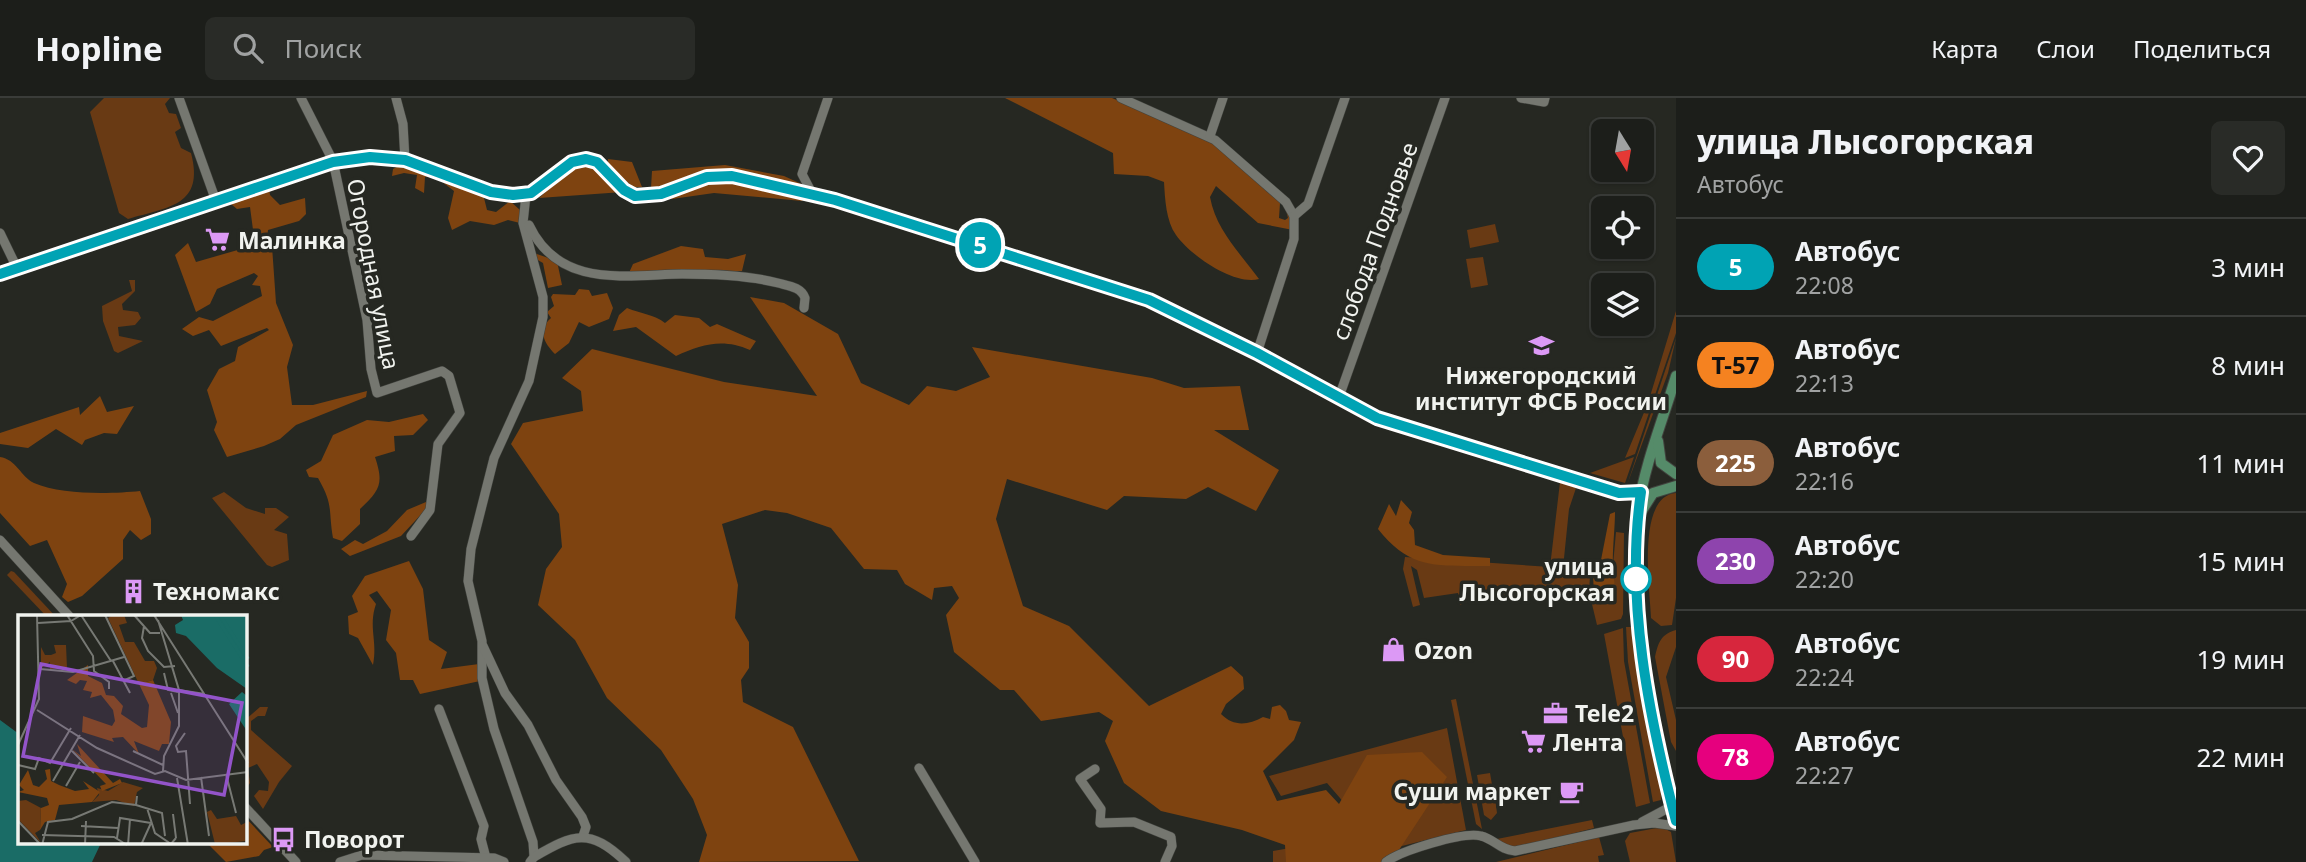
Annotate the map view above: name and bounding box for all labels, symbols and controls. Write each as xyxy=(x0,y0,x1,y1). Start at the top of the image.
search box xyxy=(205,17,695,80)
text: Hopline xyxy=(35,26,163,71)
icon: search xyxy=(229,29,267,67)
text: Поиск xyxy=(285,30,362,66)
text: Карта xyxy=(1931,32,1998,65)
text: Слои xyxy=(2036,32,2095,65)
text: Поделиться xyxy=(2133,32,2271,65)
north arrow xyxy=(1591,119,1654,182)
map controls xyxy=(1591,119,1654,336)
text: улица Лысогорская xyxy=(1697,119,2034,164)
button: heart xyxy=(2211,121,2285,195)
street label: слобода Подновье xyxy=(1323,138,1425,344)
text: Автобус xyxy=(1697,168,1784,200)
street label: Огородная улица xyxy=(340,176,408,372)
button: locate xyxy=(1591,196,1654,259)
line badge: 5 xyxy=(957,222,1003,268)
place label: Малинка xyxy=(238,224,346,256)
supermarket icon: Малинка xyxy=(204,226,232,254)
text: 5 xyxy=(973,228,987,261)
text: Автобус xyxy=(1795,233,1900,269)
text: 3 мин xyxy=(2211,249,2285,285)
text: 5 xyxy=(1729,250,1742,283)
text: 22:08 xyxy=(1795,269,1854,301)
button: layers xyxy=(1591,273,1654,336)
school or university icon: Нижегородский институт ФСБ России xyxy=(1527,331,1555,359)
text: Автобус xyxy=(1795,331,1900,367)
text: 8 мин xyxy=(2211,347,2285,383)
text: Т-57 xyxy=(1711,348,1760,381)
place label: Нижегородский институт ФСБ России xyxy=(1415,359,1667,417)
text: 22:13 xyxy=(1795,367,1854,399)
text: Автобус xyxy=(1795,429,1900,465)
text: 11 мин xyxy=(2196,445,2285,481)
text: 225 xyxy=(1715,446,1756,479)
text: 22:16 xyxy=(1795,465,1854,497)
text: Автобус xyxy=(1795,527,1900,563)
text: 15 мин xyxy=(2196,543,2285,579)
text: 230 xyxy=(1715,544,1756,577)
place label: улица Лысогорская xyxy=(1459,550,1615,608)
text: 22:20 xyxy=(1795,563,1854,595)
marker: улица Лысогорская xyxy=(1621,564,1651,594)
place label: Техномакс xyxy=(153,575,280,607)
building icon: Техномакс xyxy=(119,577,147,605)
inset map xyxy=(18,615,247,844)
text: Автобус xyxy=(1795,625,1900,661)
place label: Ozon xyxy=(1414,634,1473,666)
shop icon: Ozon xyxy=(1380,636,1408,664)
text: 19 мин xyxy=(2196,641,2285,677)
text: 90 xyxy=(1722,642,1749,675)
text: 22:24 xyxy=(1795,661,1854,693)
place label: Tele2 xyxy=(1575,697,1634,729)
office icon: Tele2 xyxy=(1541,699,1569,727)
text: Автобус xyxy=(1795,723,1900,759)
place label: Лента xyxy=(1553,726,1624,758)
supermarket icon: Лента xyxy=(1519,728,1547,756)
text: 22 мин xyxy=(2196,739,2285,775)
text: 78 xyxy=(1722,740,1749,773)
text: 22:27 xyxy=(1795,759,1854,791)
place label: Суши маркет xyxy=(1394,775,1551,807)
cafe icon: Суши маркет xyxy=(1557,777,1585,805)
place label: Поворот xyxy=(304,823,404,855)
bus stop icon: Поворот xyxy=(270,825,298,853)

